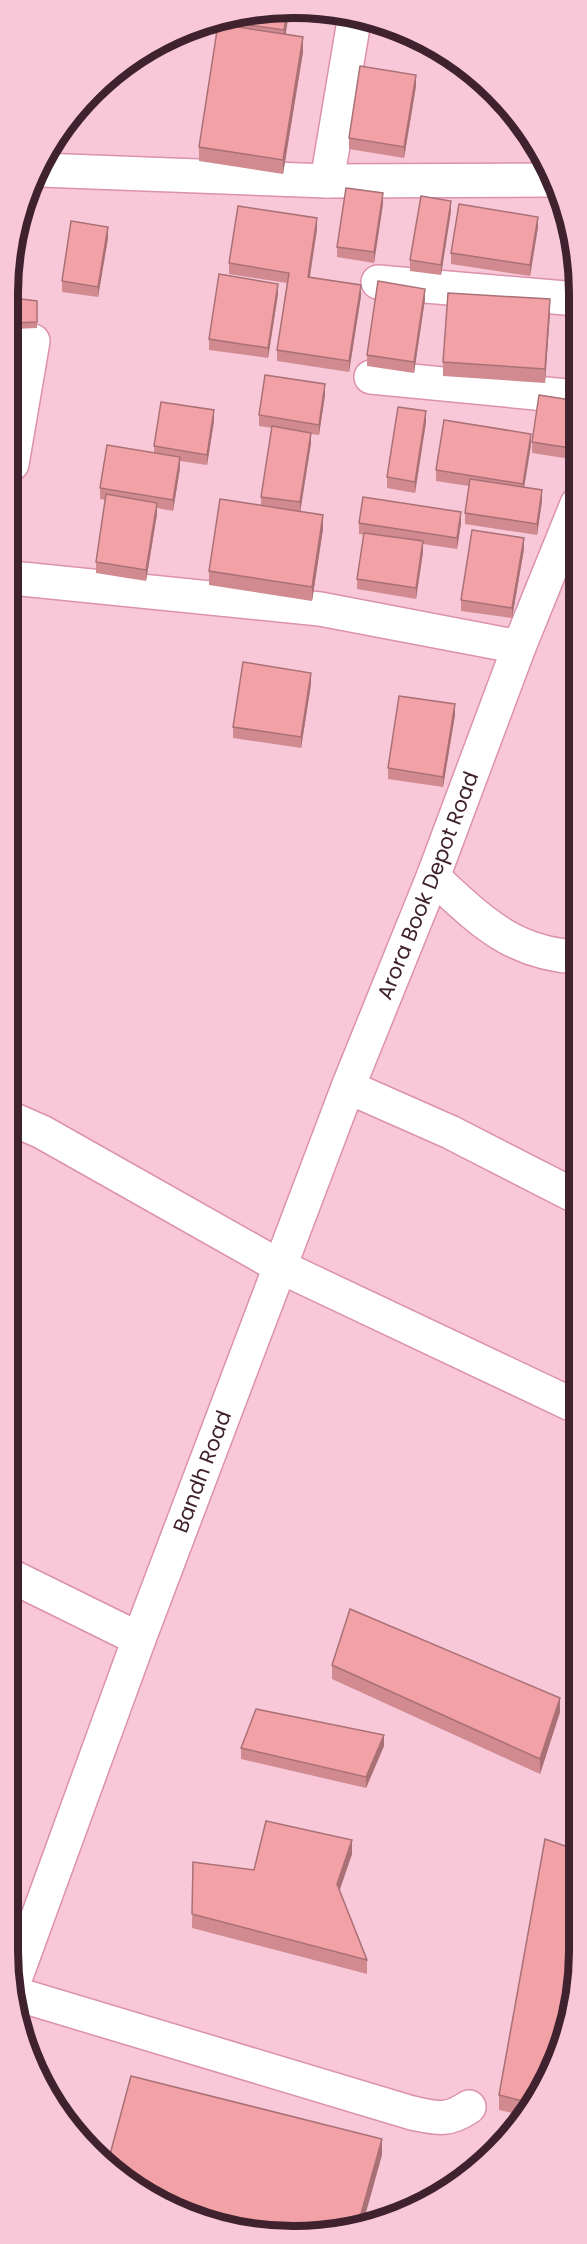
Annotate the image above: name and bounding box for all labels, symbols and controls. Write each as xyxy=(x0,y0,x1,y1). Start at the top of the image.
street label: Arora Book Depot Road xyxy=(370,767,485,1004)
street label: Bandh Road xyxy=(166,1406,238,1537)

